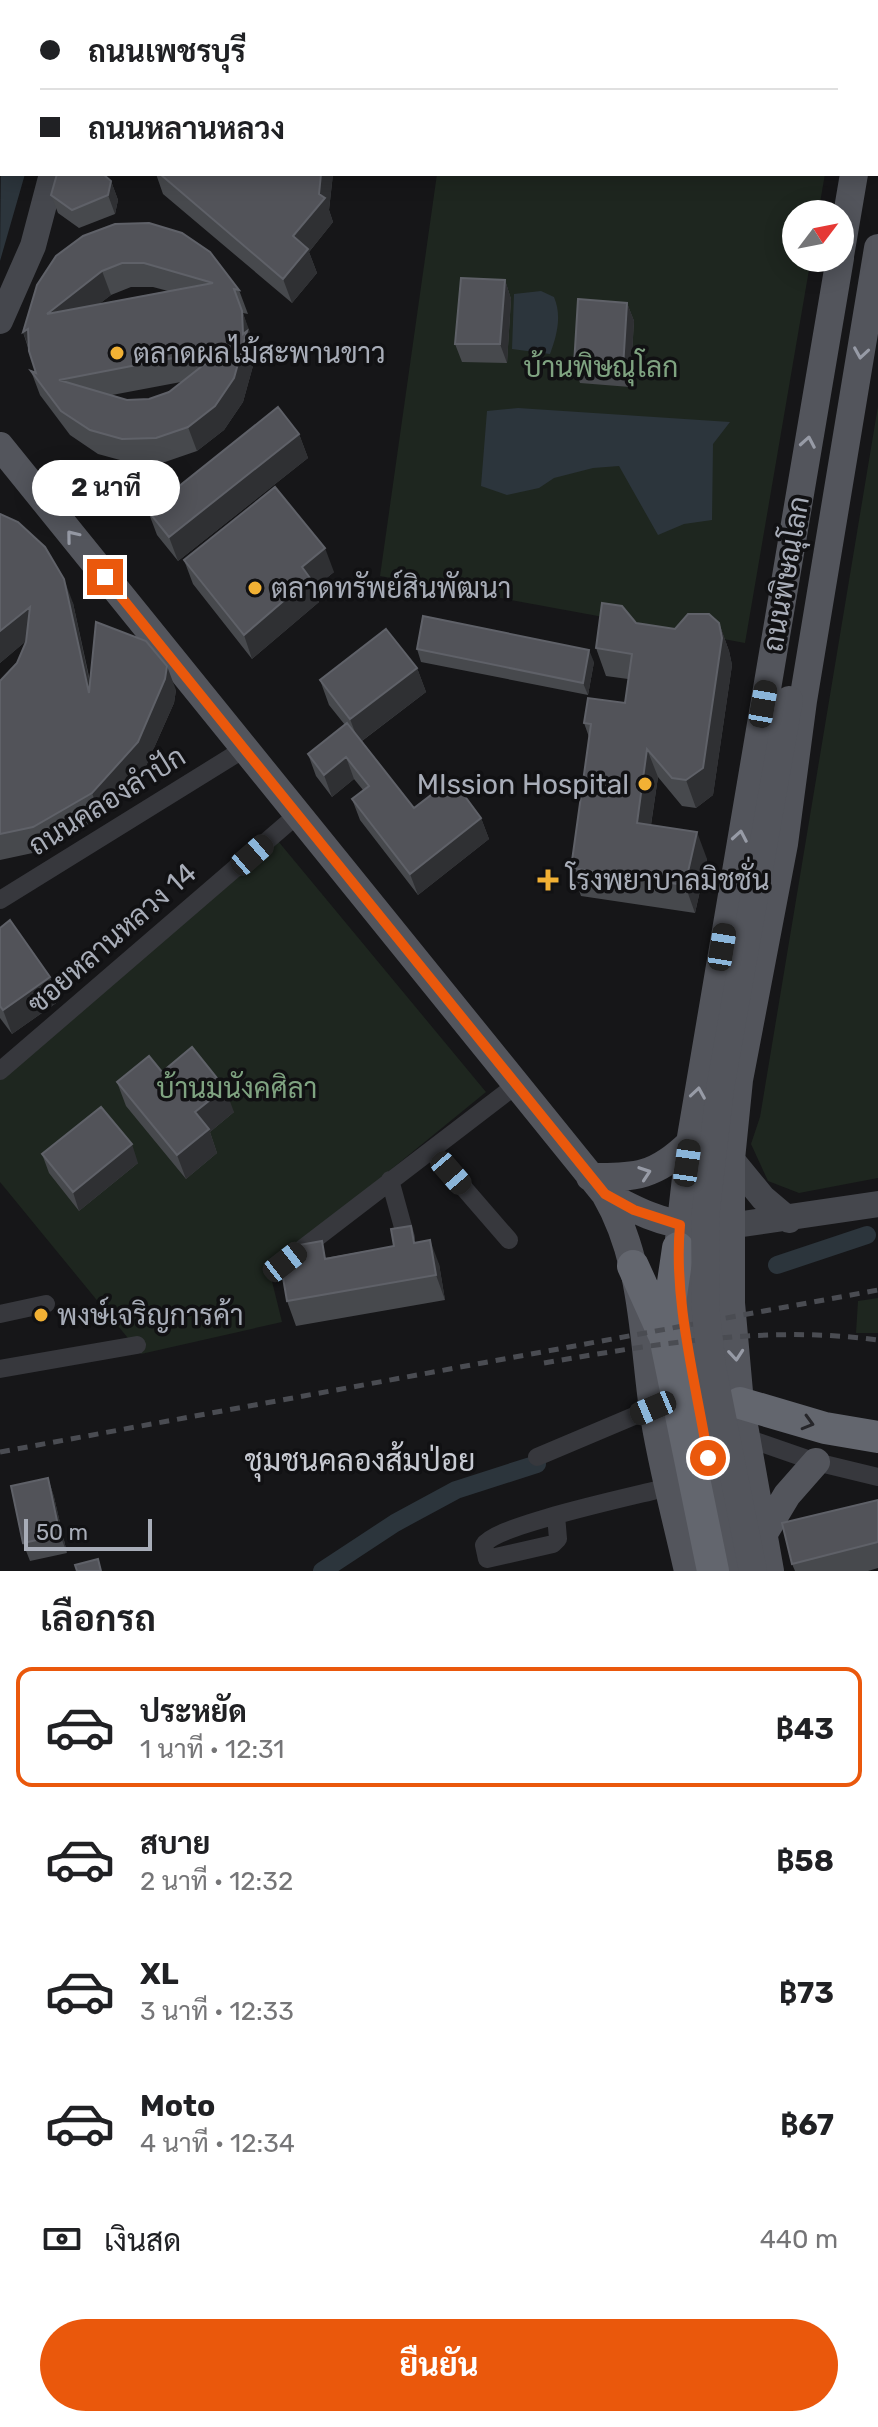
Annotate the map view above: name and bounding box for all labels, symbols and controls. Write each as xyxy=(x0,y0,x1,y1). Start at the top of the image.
text: ถนนเพชรบุรี xyxy=(88,34,246,70)
text: ถนนหลานหลวง xyxy=(88,111,285,147)
north arrow xyxy=(782,200,854,272)
map controls xyxy=(782,200,854,272)
place label: ตลาดผลไม้สะพานขาว xyxy=(133,334,385,370)
marker: ตลาดผลไม้สะพานขาว xyxy=(108,344,126,362)
one-way arrow xyxy=(854,346,871,360)
park label: บ้านพิษณุโลก xyxy=(524,348,678,387)
one-way arrow xyxy=(799,435,816,449)
callout: 2 นาที xyxy=(31,461,179,517)
text: 2 นาที xyxy=(71,472,141,503)
street label: ถนนพิษณุโลก xyxy=(753,493,819,655)
one-way arrow xyxy=(67,531,82,545)
route end xyxy=(87,559,123,595)
place label: ตลาดทรัพย์สินพัฒนา xyxy=(271,569,511,605)
marker: ตลาดทรัพย์สินพัฒนา xyxy=(246,579,264,597)
car xyxy=(747,678,779,730)
street label: ถนนคลองลำปัก xyxy=(23,740,191,862)
place label: MIssion Hospital xyxy=(417,768,629,801)
marker: MIssion Hospital xyxy=(636,775,654,793)
one-way arrow xyxy=(731,829,748,843)
car xyxy=(226,830,278,880)
street label: ซอยหลานหลวง 14 xyxy=(21,856,203,1020)
place label: โรงพยาบาลมิชชั่น xyxy=(564,856,769,897)
marker: โรงพยาบาลมิชชั่น xyxy=(537,869,559,891)
car xyxy=(706,921,738,973)
park label: บ้านมนังคศิลา xyxy=(157,1070,317,1105)
one-way arrow xyxy=(689,1086,706,1099)
car xyxy=(672,1138,702,1188)
car xyxy=(426,1147,476,1199)
one-way arrow xyxy=(637,1167,651,1183)
car xyxy=(259,1238,311,1286)
place label: พงษ์เจริญการค้า xyxy=(57,1296,244,1333)
marker: พงษ์เจริญการค้า xyxy=(32,1306,50,1324)
one-way arrow xyxy=(727,1349,744,1362)
car xyxy=(626,1388,680,1428)
one-way arrow xyxy=(801,1414,815,1431)
district label: ชุมชนคลองส้มป่อย xyxy=(245,1440,475,1482)
route start xyxy=(690,1440,726,1476)
scale bar xyxy=(24,1515,152,1551)
text: 50 m xyxy=(36,1519,88,1546)
text: เลือกรถ xyxy=(40,1597,156,1640)
icon: car xyxy=(44,1691,116,1763)
text: ประหยัด xyxy=(140,1694,247,1730)
text: ฿43 xyxy=(776,1711,834,1747)
text: 1 นาที · 12:31 xyxy=(140,1734,284,1765)
icon: car xyxy=(44,1823,116,1895)
text: สบาย xyxy=(140,1826,210,1862)
text: ฿58 xyxy=(776,1843,834,1879)
text: 2 นาที · 12:32 xyxy=(140,1866,293,1897)
icon: car xyxy=(44,1955,116,2027)
text: XL xyxy=(140,1956,179,1992)
text: ฿73 xyxy=(779,1975,834,2011)
text: 3 นาที · 12:33 xyxy=(140,1996,294,2027)
icon: car xyxy=(44,2087,116,2159)
text: Moto xyxy=(140,2088,215,2124)
text: ฿67 xyxy=(780,2107,834,2143)
text: 4 นาที · 12:34 xyxy=(140,2128,295,2159)
icon: cash xyxy=(40,2217,84,2261)
text: เงินสด xyxy=(104,2223,181,2259)
text: 440 m xyxy=(760,2224,838,2255)
button: ยืนยัน xyxy=(40,2319,838,2411)

